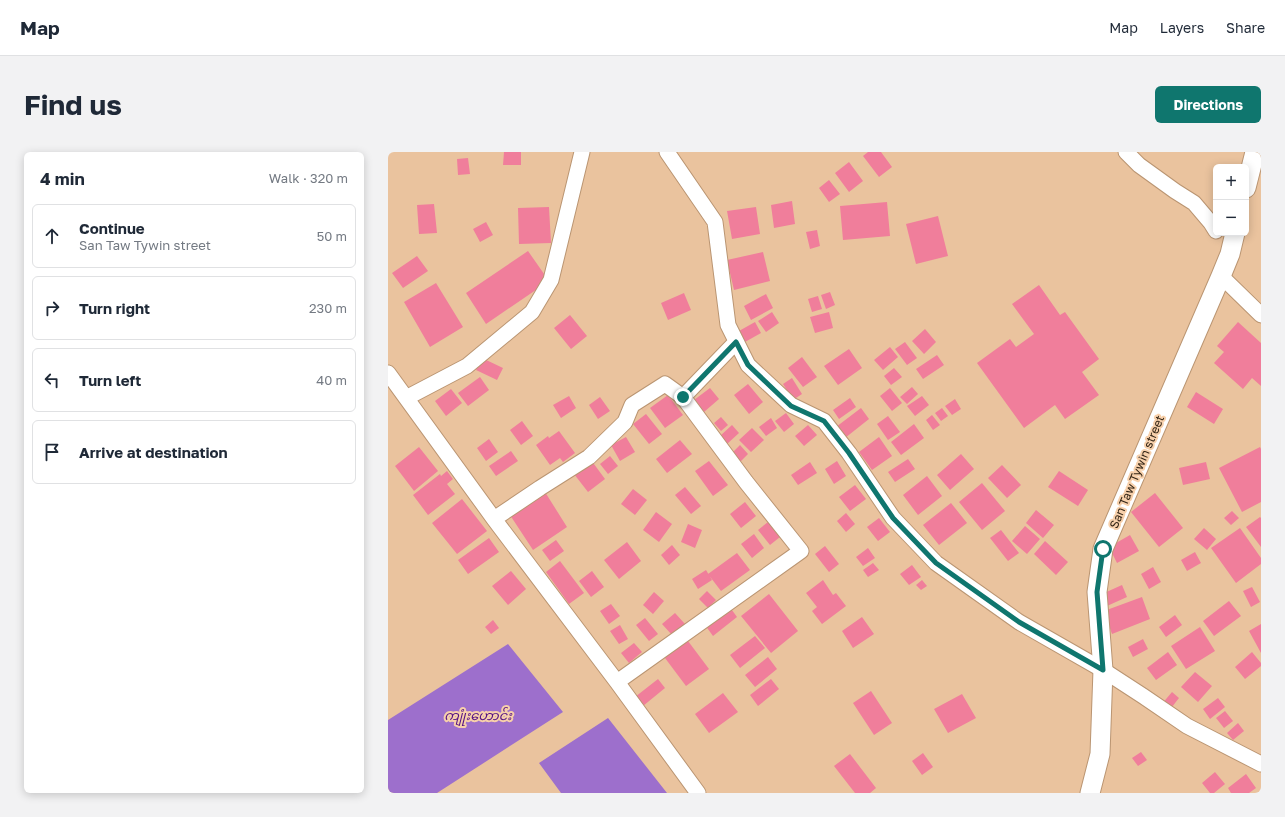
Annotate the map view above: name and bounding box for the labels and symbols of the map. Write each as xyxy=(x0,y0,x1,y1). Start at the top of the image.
route end xyxy=(674,388,692,406)
street label: San Taw Tywin street xyxy=(1106,413,1167,531)
route start xyxy=(1094,540,1112,558)
water label: ကျုံးဟောင်း xyxy=(444,706,513,727)

